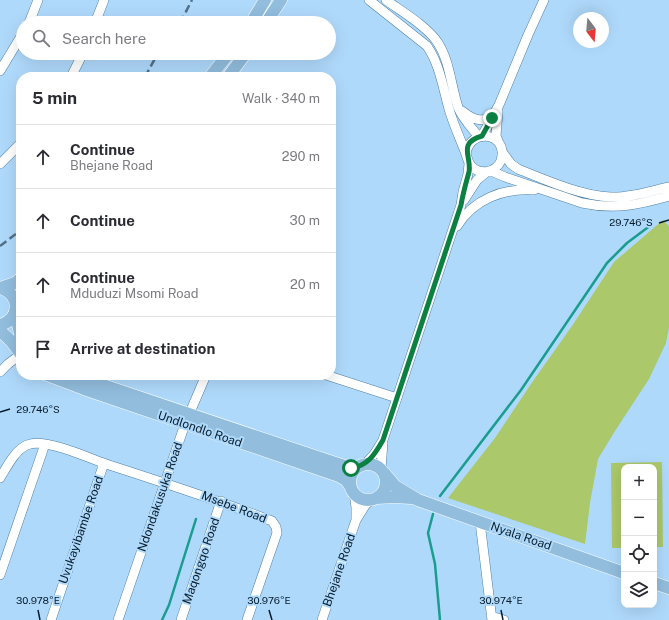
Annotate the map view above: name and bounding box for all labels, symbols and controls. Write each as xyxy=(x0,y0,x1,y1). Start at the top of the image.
north arrow xyxy=(573,12,609,48)
search box xyxy=(16,16,336,60)
icon: search xyxy=(30,27,52,49)
text: Search here xyxy=(62,30,146,47)
text: 5 min xyxy=(32,88,77,108)
text: Walk · 340 m xyxy=(242,91,320,106)
route end xyxy=(483,109,501,127)
text: Continue xyxy=(70,141,135,158)
icon: ahead xyxy=(32,146,54,168)
text: 290 m xyxy=(282,149,320,164)
text: Bhejane Road xyxy=(70,158,153,173)
icon: ahead xyxy=(32,210,54,232)
text: Continue xyxy=(70,212,135,229)
text: 30 m xyxy=(290,213,320,228)
text: 29.746°S xyxy=(609,216,653,228)
text: Continue xyxy=(70,269,135,286)
icon: ahead xyxy=(32,274,54,296)
text: 20 m xyxy=(290,277,320,292)
text: Mduduzi Msomi Road xyxy=(70,286,199,301)
icon: arrive xyxy=(32,338,54,360)
text: Arrive at destination xyxy=(70,340,215,357)
text: 29.746°S xyxy=(16,403,60,415)
street label: Undlondlo Road xyxy=(156,408,244,450)
street label: Ndondakusuka Road xyxy=(135,440,185,554)
route start xyxy=(342,459,360,477)
map controls xyxy=(621,464,657,608)
button: + xyxy=(621,464,657,500)
street label: Uvukayibambe Road xyxy=(56,474,106,586)
street label: Msebe Road xyxy=(199,488,269,526)
button: − xyxy=(621,500,657,536)
street label: Maqongqo Road xyxy=(180,516,222,606)
street label: Nyala Road xyxy=(489,519,553,553)
street label: Bhejane Road xyxy=(320,532,358,608)
button: locate xyxy=(621,536,657,572)
button: layers xyxy=(621,572,657,608)
text: 30.978°E xyxy=(16,594,60,606)
text: 30.976°E xyxy=(247,594,291,606)
text: 30.974°E xyxy=(479,594,523,606)

